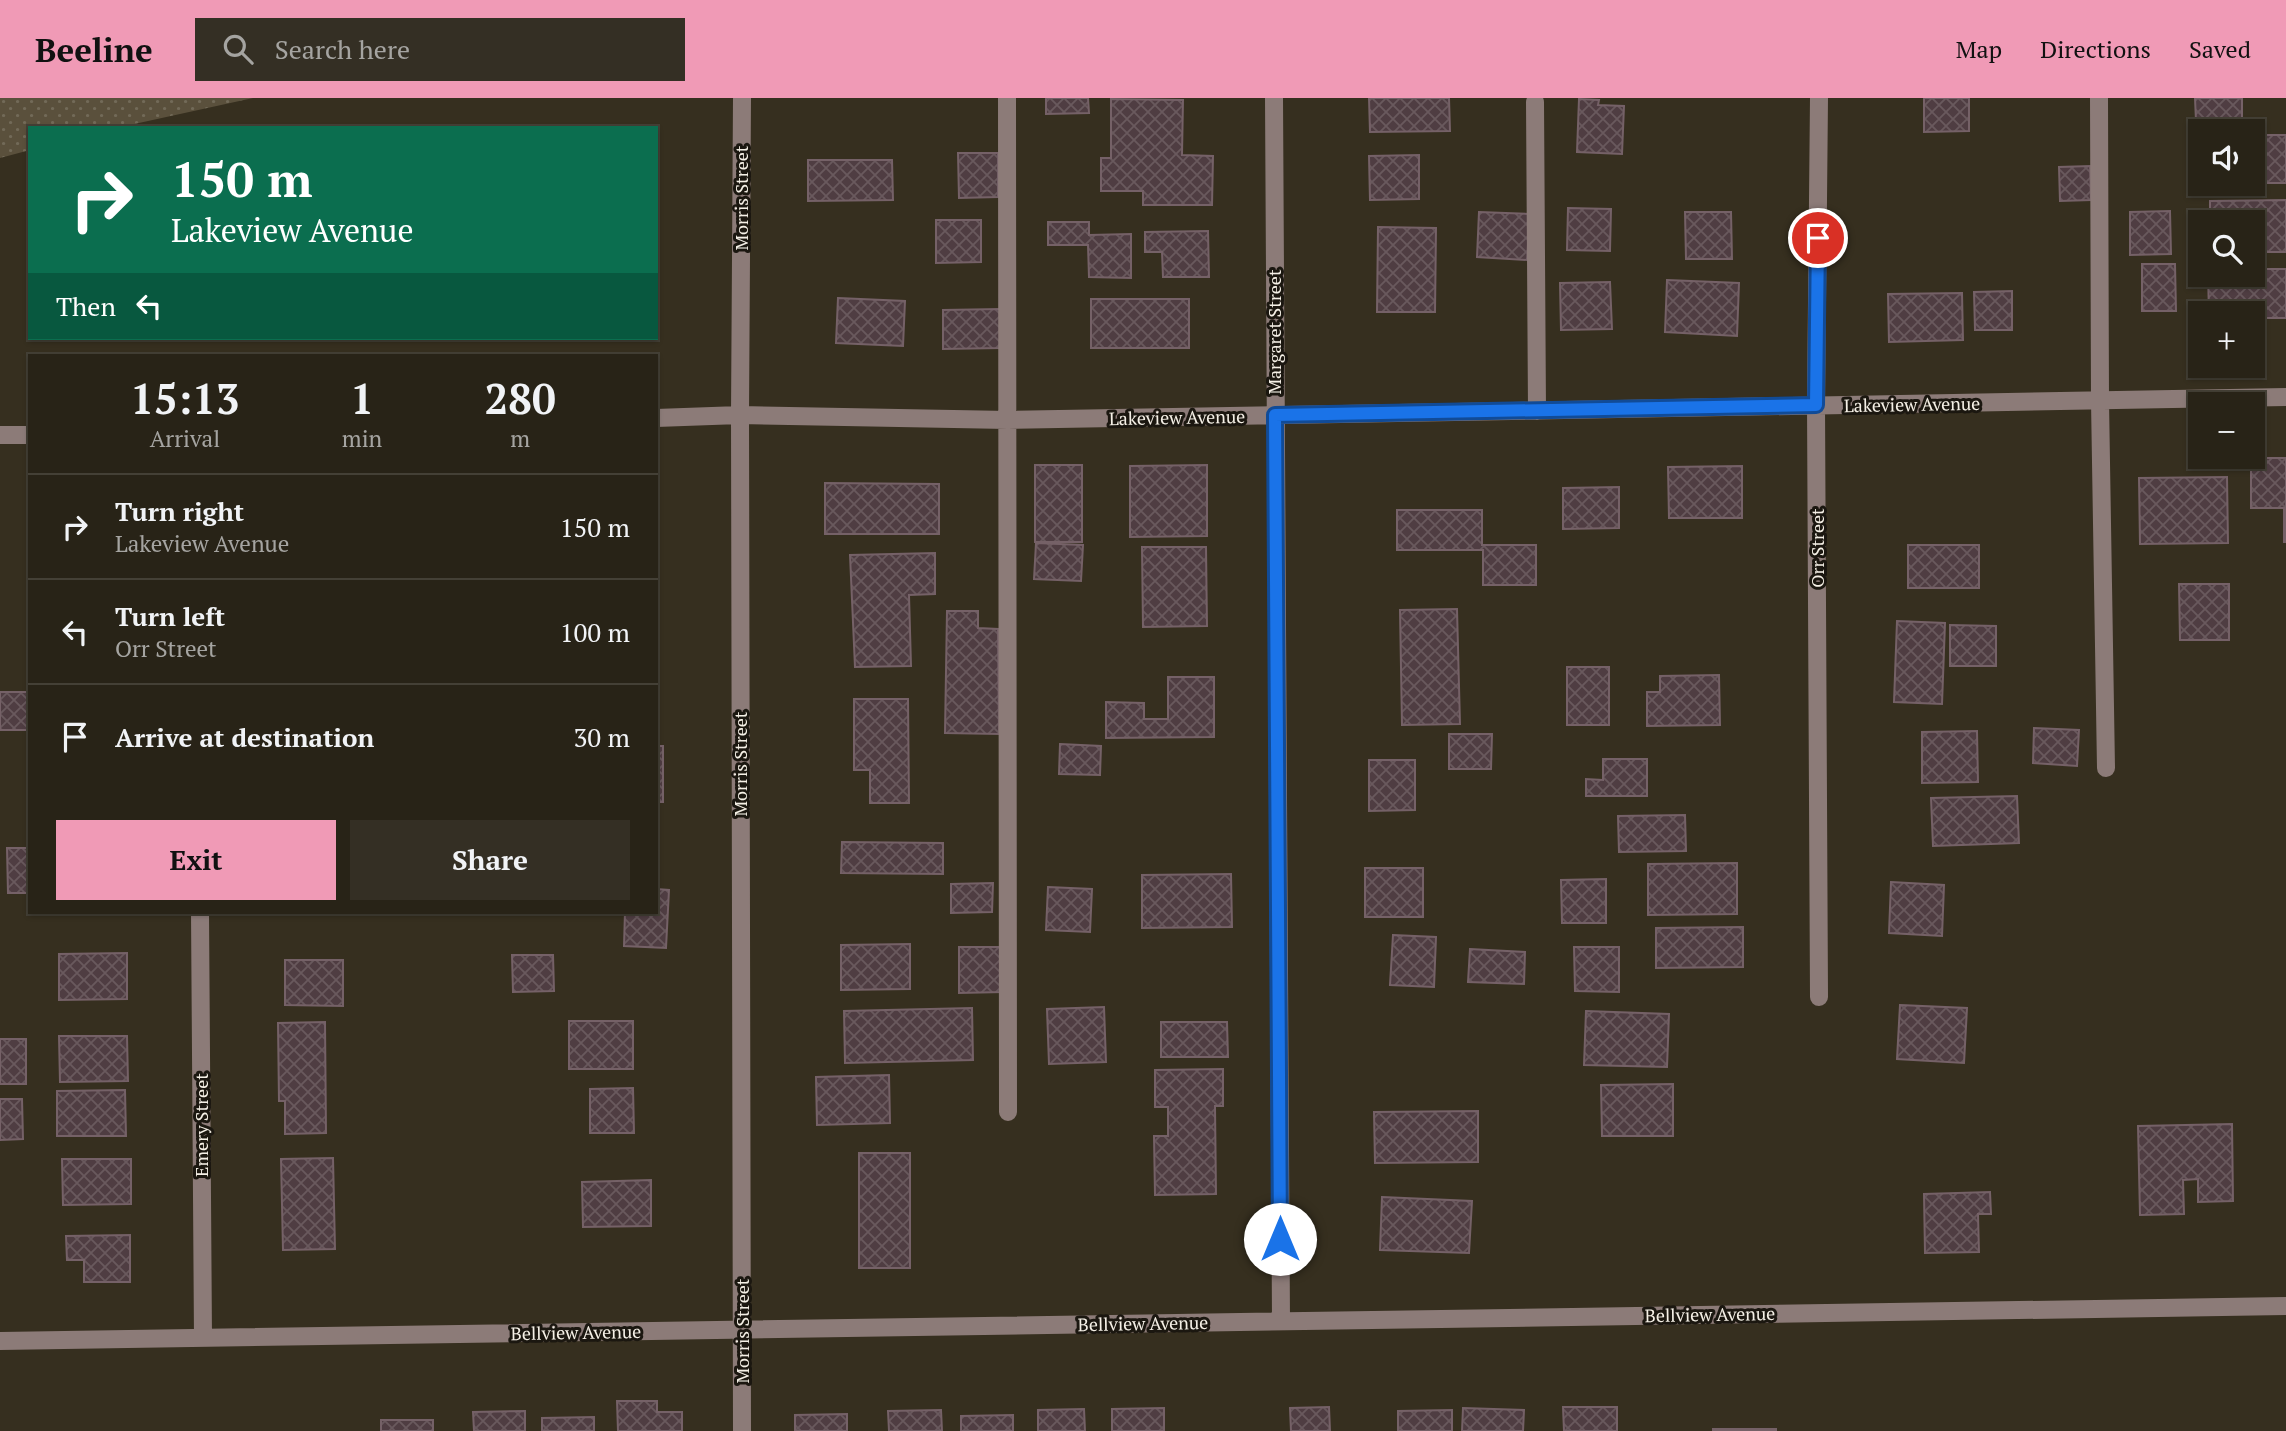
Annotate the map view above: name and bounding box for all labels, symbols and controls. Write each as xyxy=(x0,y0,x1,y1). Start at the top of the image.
search box xyxy=(195,18,685,81)
text: Beeline xyxy=(35,28,153,71)
icon: search xyxy=(219,30,257,68)
text: Search here xyxy=(275,32,410,66)
text: Map xyxy=(1956,33,2002,65)
text: Directions xyxy=(2040,33,2151,65)
text: Saved xyxy=(2189,33,2251,65)
map controls xyxy=(2188,119,2265,469)
button: sound xyxy=(2188,119,2265,196)
street label: Morris Street xyxy=(729,145,753,251)
text: 150 m xyxy=(171,146,313,211)
icon: right xyxy=(56,154,147,245)
pin xyxy=(1788,208,1848,268)
text: Lakeview Avenue xyxy=(171,209,414,251)
button: search xyxy=(2188,210,2265,287)
icon: arrive xyxy=(1799,219,1837,257)
street label: Margaret Street xyxy=(1262,269,1286,395)
icon: left xyxy=(130,287,168,325)
text: Then xyxy=(56,289,116,323)
button: + xyxy=(2188,301,2265,378)
text: 15:13 xyxy=(130,370,240,426)
text: 1 xyxy=(350,370,374,426)
text: 280 xyxy=(485,370,556,426)
street label: Lakeview Avenue xyxy=(1844,391,1980,417)
button: − xyxy=(2188,392,2265,469)
street label: Lakeview Avenue xyxy=(1109,404,1245,430)
text: Arrival xyxy=(150,423,220,454)
text: min xyxy=(342,423,382,454)
text: m xyxy=(510,423,530,454)
text: Turn right xyxy=(115,494,244,528)
icon: right xyxy=(56,508,94,546)
street label: Orr Street xyxy=(1805,508,1829,588)
text: 150 m xyxy=(560,510,630,544)
text: Lakeview Avenue xyxy=(115,528,289,559)
text: Turn left xyxy=(115,599,225,633)
icon: left xyxy=(56,613,94,651)
text: 100 m xyxy=(560,615,630,649)
text: Orr Street xyxy=(115,633,217,664)
street label: Morris Street xyxy=(728,711,752,817)
icon: arrive xyxy=(56,718,94,756)
text: Arrive at destination xyxy=(115,720,374,754)
text: 30 m xyxy=(574,720,630,754)
button: Exit xyxy=(56,820,336,900)
button: Share xyxy=(350,820,630,900)
street label: Emery Street xyxy=(189,1073,213,1177)
position arrow xyxy=(1243,1202,1317,1276)
street label: Morris Street xyxy=(730,1278,754,1384)
street label: Bellview Avenue xyxy=(1644,1301,1776,1327)
street label: Bellview Avenue xyxy=(1077,1310,1209,1336)
street label: Bellview Avenue xyxy=(510,1319,642,1345)

